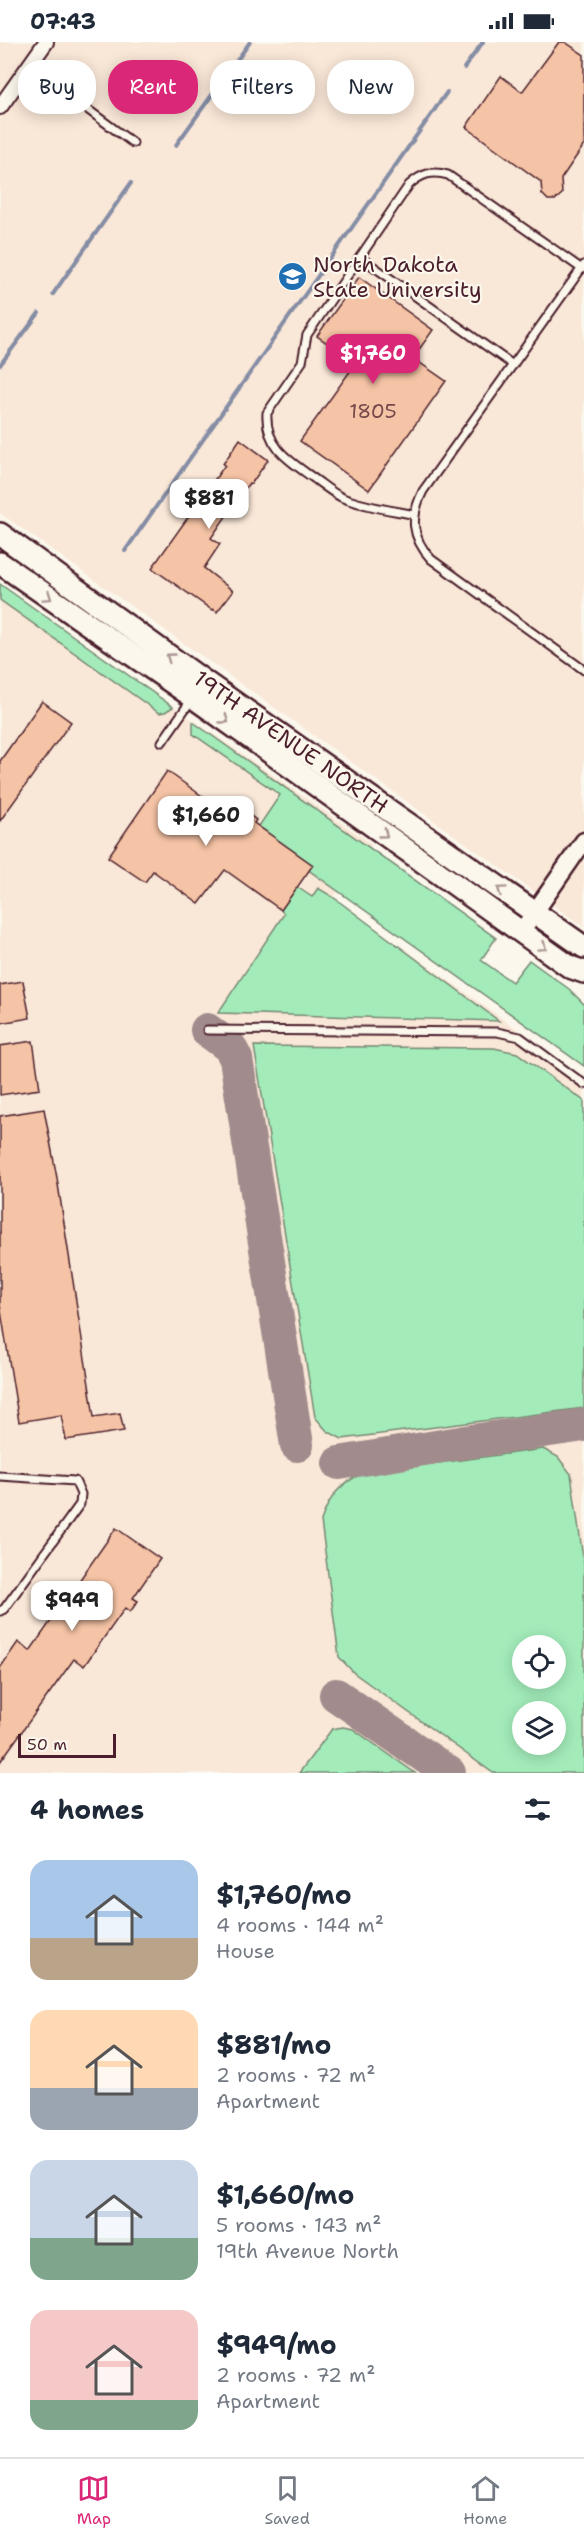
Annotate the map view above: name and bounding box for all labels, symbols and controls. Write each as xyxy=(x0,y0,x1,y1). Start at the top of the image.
text: 07:43 xyxy=(30,7,96,36)
chip: Buy xyxy=(18,60,96,114)
chip: Rent xyxy=(108,60,198,114)
chip: Filters xyxy=(210,60,315,114)
chip: New xyxy=(327,60,414,114)
place label: North Dakota State University xyxy=(313,250,482,304)
school or university icon: North Dakota State University xyxy=(276,261,308,293)
pin: $1,760 xyxy=(324,334,422,385)
text: $1,760 xyxy=(340,340,406,366)
house number: 1805 xyxy=(349,398,397,424)
pin: $881 xyxy=(173,479,245,530)
text: $881 xyxy=(184,485,234,511)
one-way arrow xyxy=(41,590,52,601)
one-way arrow xyxy=(166,653,177,664)
street label: 19TH AVENUE NORTH xyxy=(188,664,394,820)
one-way arrow xyxy=(219,713,230,724)
pin: $1,660 xyxy=(157,796,255,847)
text: $1,660 xyxy=(172,802,240,828)
one-way arrow xyxy=(377,826,388,837)
one-way arrow xyxy=(497,886,508,897)
one-way arrow xyxy=(536,940,547,951)
pin: $949 xyxy=(36,1581,108,1632)
text: $949 xyxy=(45,1587,99,1613)
map controls xyxy=(512,1635,566,1755)
button: locate xyxy=(512,1635,566,1689)
button: layers xyxy=(512,1701,566,1755)
scale bar xyxy=(18,1731,116,1758)
text: 50 m xyxy=(27,1734,67,1755)
text: 4 homes xyxy=(30,1792,144,1827)
icon: filters xyxy=(521,1793,554,1826)
text: $1,760/mo xyxy=(216,1877,352,1912)
icon: home xyxy=(78,1884,150,1956)
text: 4 rooms · 144 m² xyxy=(216,1912,384,1938)
text: House xyxy=(216,1938,275,1964)
text: $881/mo xyxy=(216,2027,331,2062)
icon: home xyxy=(78,2034,150,2106)
text: 2 rooms · 72 m² xyxy=(216,2062,375,2088)
text: Apartment xyxy=(216,2088,320,2114)
text: $1,660/mo xyxy=(216,2177,354,2212)
icon: home xyxy=(78,2184,150,2256)
text: 5 rooms · 143 m² xyxy=(216,2212,381,2238)
text: 19th Avenue North xyxy=(216,2238,399,2264)
text: $949/mo xyxy=(216,2327,337,2362)
icon: home xyxy=(78,2334,150,2406)
text: 2 rooms · 72 m² xyxy=(216,2362,375,2388)
text: Apartment xyxy=(216,2388,320,2414)
tab: Map xyxy=(77,2472,111,2529)
tab: Saved xyxy=(264,2472,310,2529)
tab: Home xyxy=(463,2472,507,2529)

